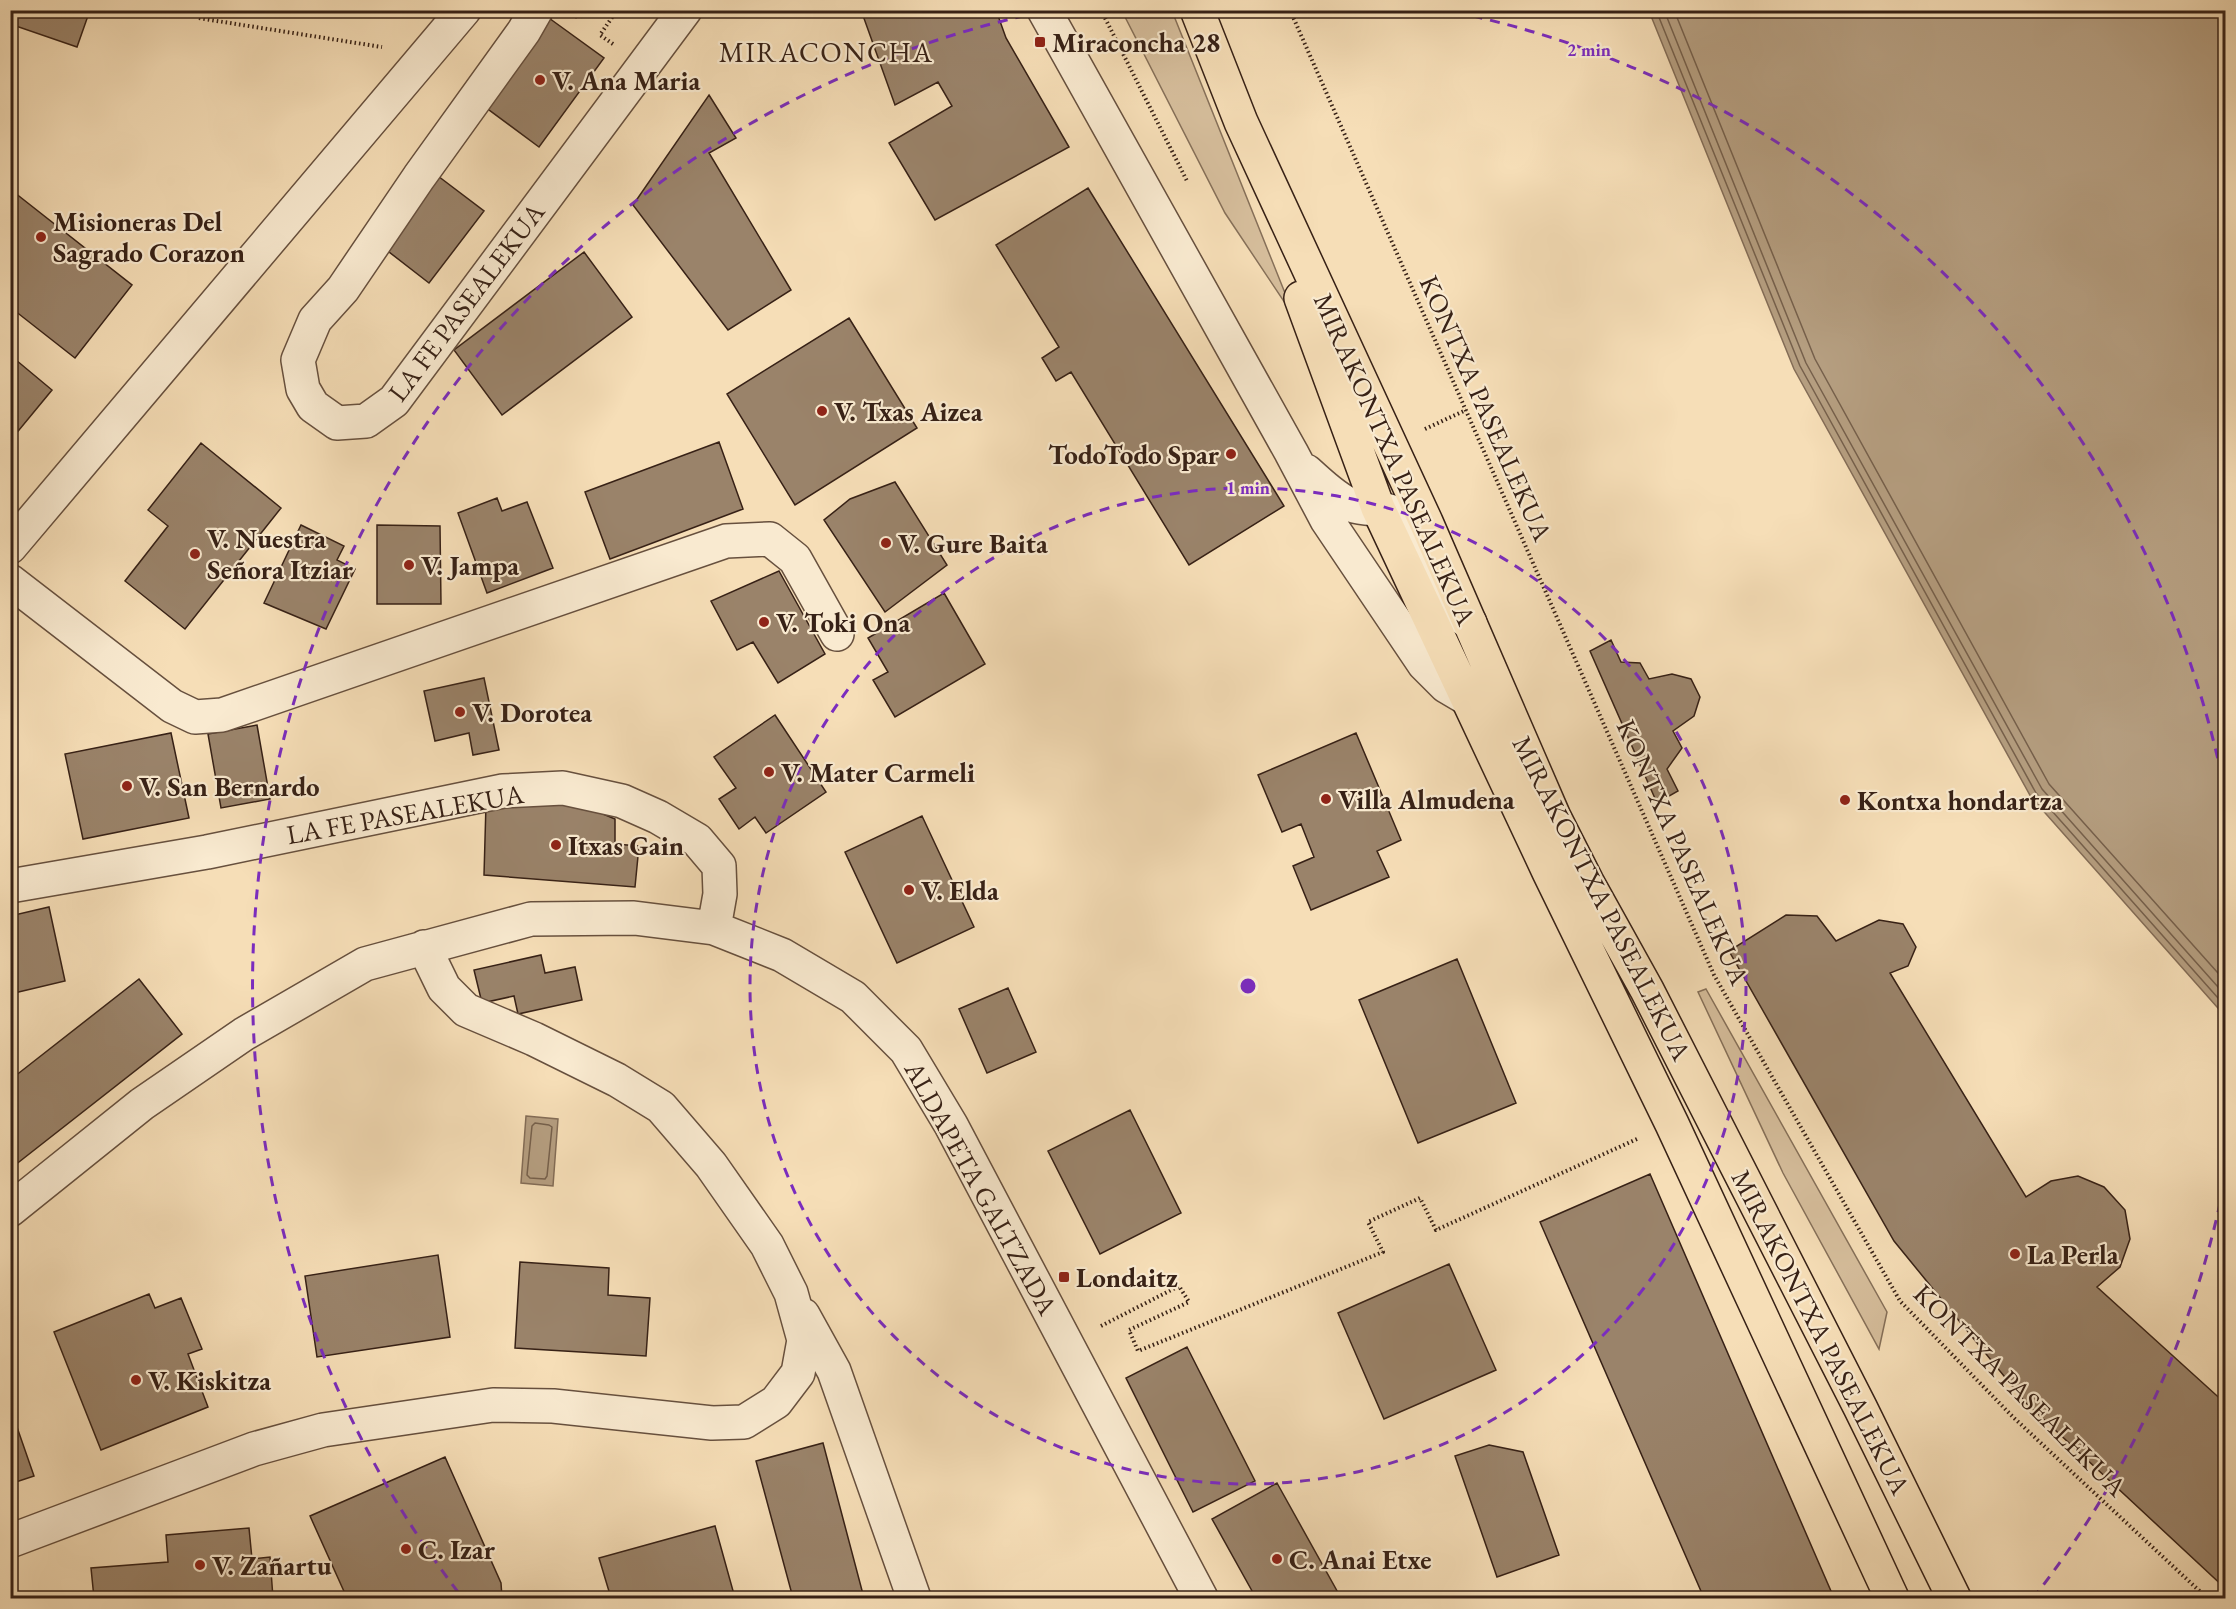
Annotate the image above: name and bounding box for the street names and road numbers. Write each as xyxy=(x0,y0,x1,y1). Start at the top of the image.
street label: LA FE PASEALEKUA xyxy=(380,195,552,408)
street label: KONTXA PASEALEKUA xyxy=(1412,270,1561,547)
street label: MIRAKONTXA PASEALEKUA xyxy=(1306,288,1484,631)
street label: KONTXA PASEALEKUA xyxy=(1609,714,1758,991)
street label: MIRAKONTXA PASEALEKUA xyxy=(1505,730,1699,1067)
street label: LA FE PASEALEKUA xyxy=(284,776,526,852)
street label: ALDAPETA GALTZADA xyxy=(896,1054,1066,1321)
street label: MIRAKONTXA PASEALEKUA xyxy=(1724,1164,1918,1501)
street label: KONTXA PASEALEKUA xyxy=(1906,1276,2134,1504)

